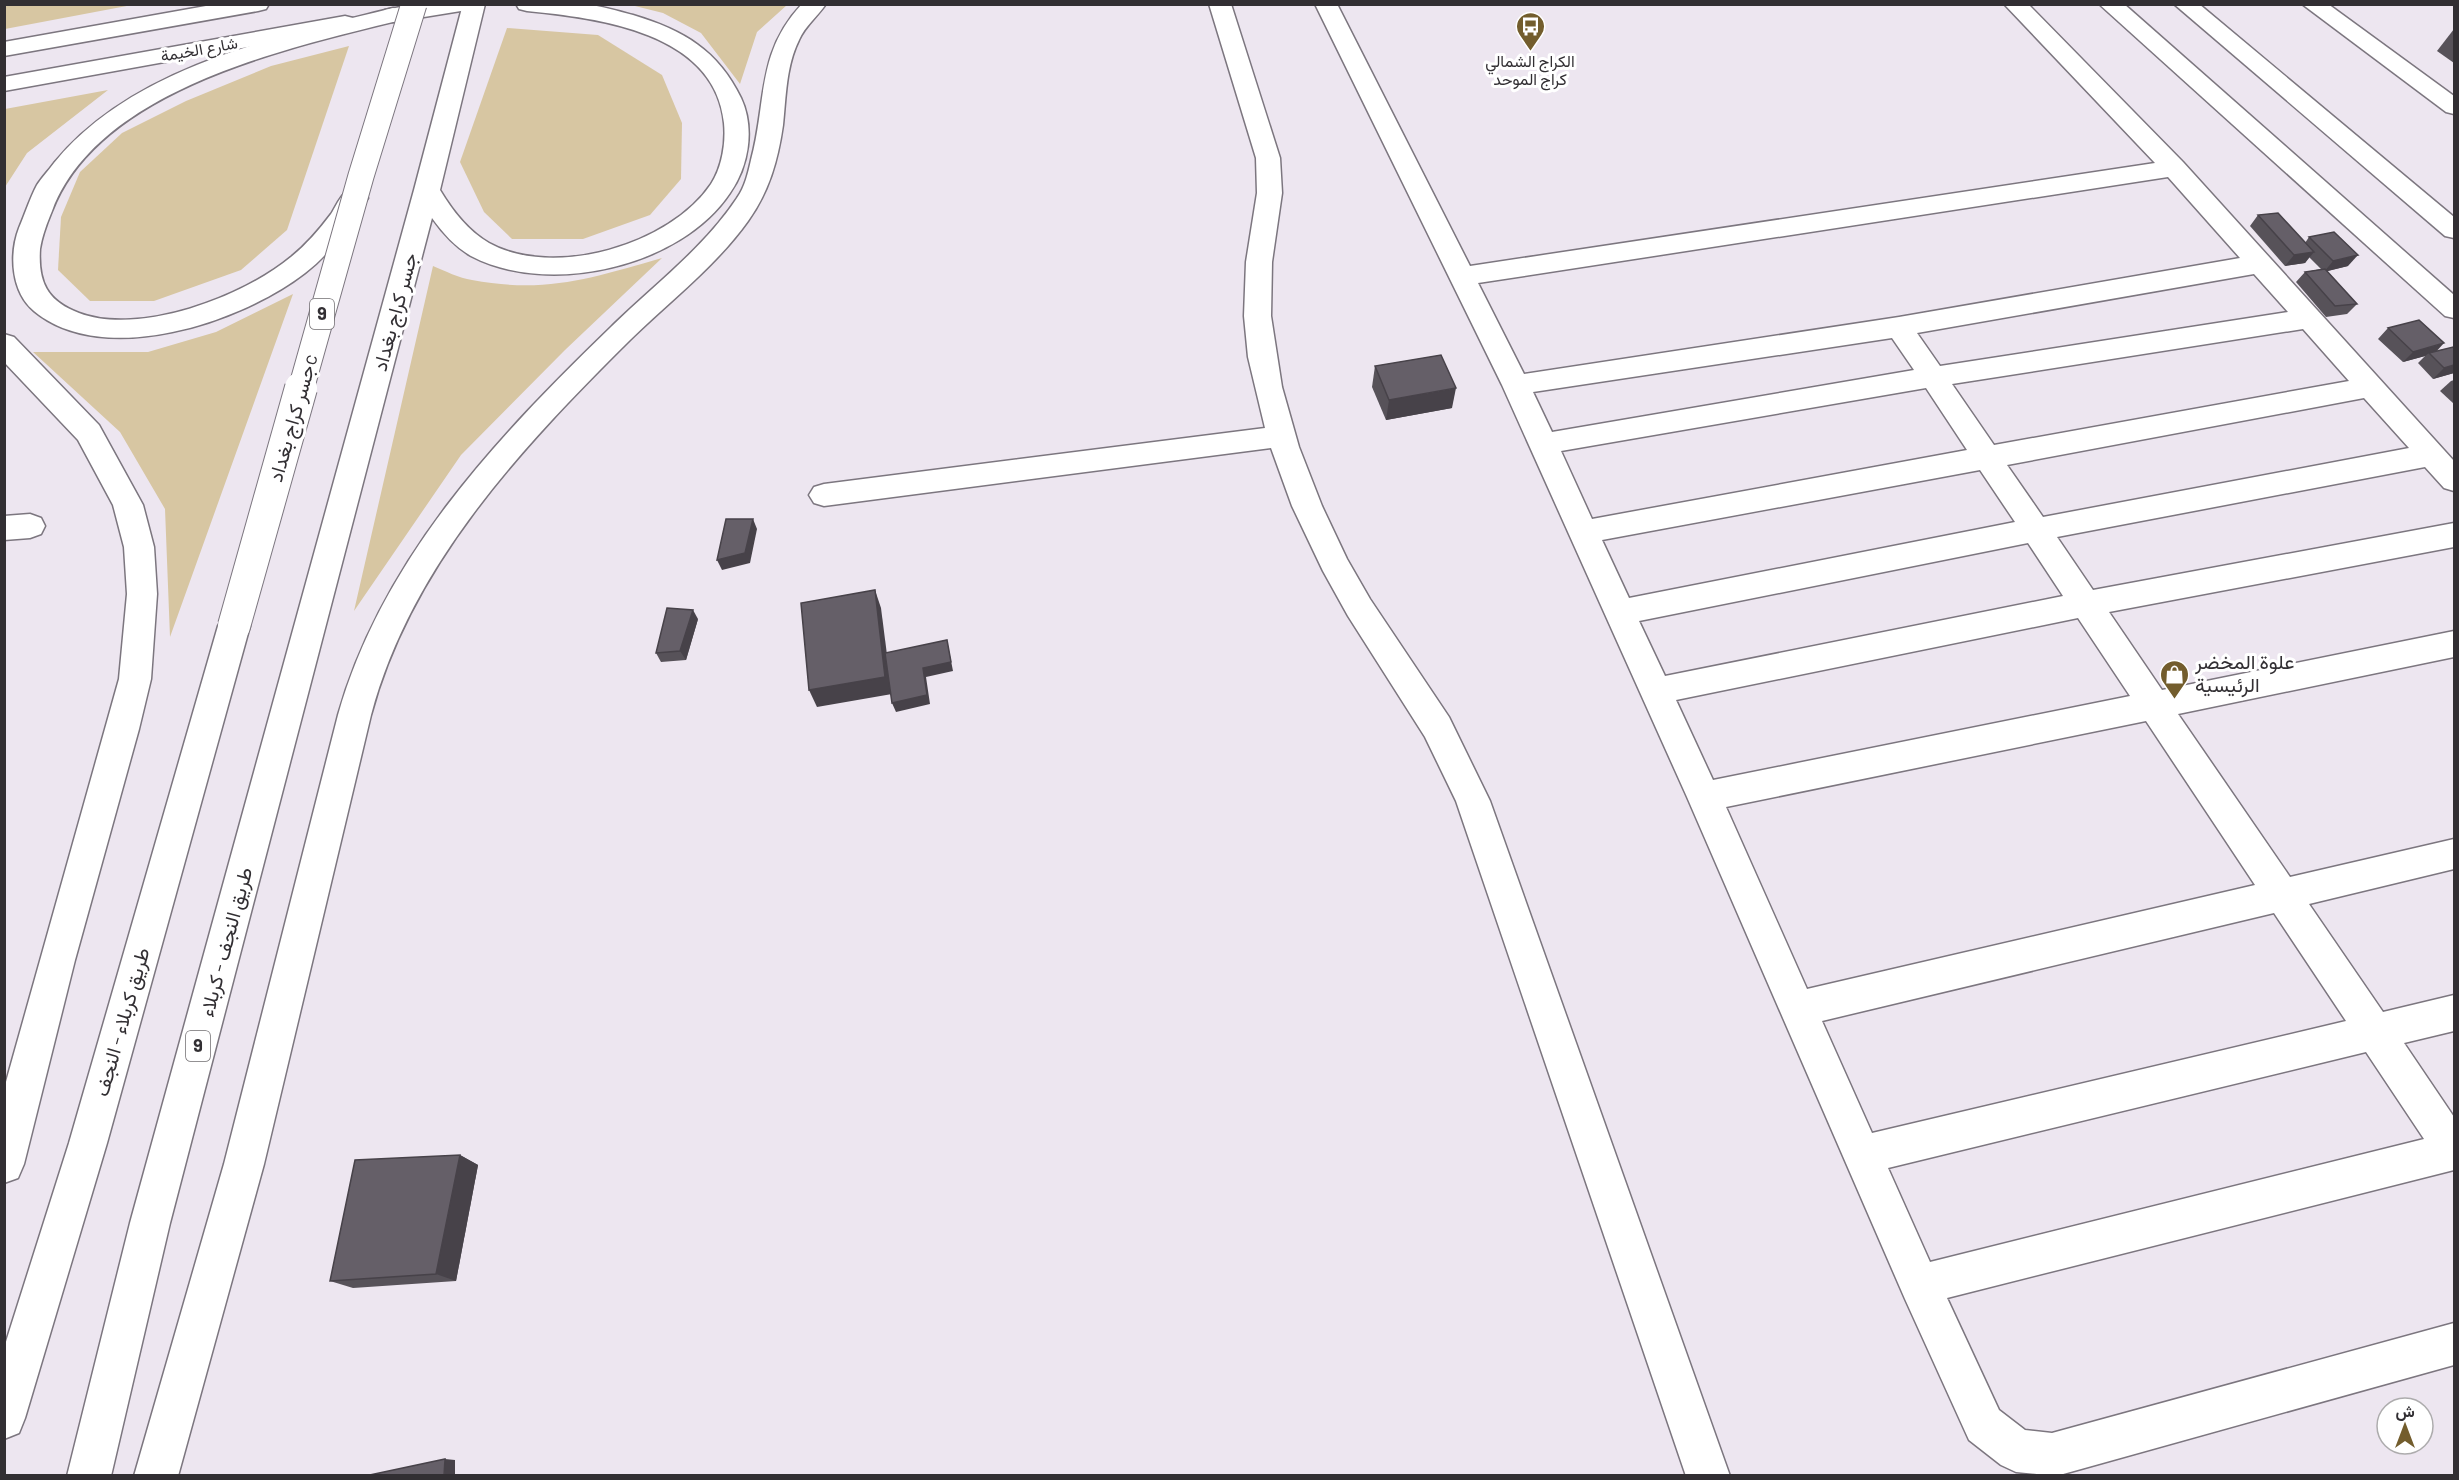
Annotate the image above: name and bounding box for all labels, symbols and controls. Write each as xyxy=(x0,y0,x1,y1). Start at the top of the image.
bus stop icon: الكراج الشمالي كراج الموحد xyxy=(1514,10,1546,52)
street label: شارع الخيمة xyxy=(159,32,239,68)
place label: الكراج الشمالي كراج الموحد xyxy=(1485,51,1575,91)
street label: جسر كراج بغداد xyxy=(367,250,424,374)
road number: 9 xyxy=(310,299,334,329)
street label: جسر كراج بغدادc xyxy=(262,351,325,485)
place label: علوة المخضر الرئيسية xyxy=(2194,649,2294,698)
shop icon: علوة المخضر الرئيسية xyxy=(2158,658,2190,700)
street label: طريق النجف - کربلاء xyxy=(194,864,258,1020)
street label: طريق کربلاء - النجف xyxy=(88,944,156,1100)
road number: 9 xyxy=(186,1031,210,1061)
north arrow xyxy=(2375,1396,2435,1456)
text: ش xyxy=(2395,1401,2415,1421)

